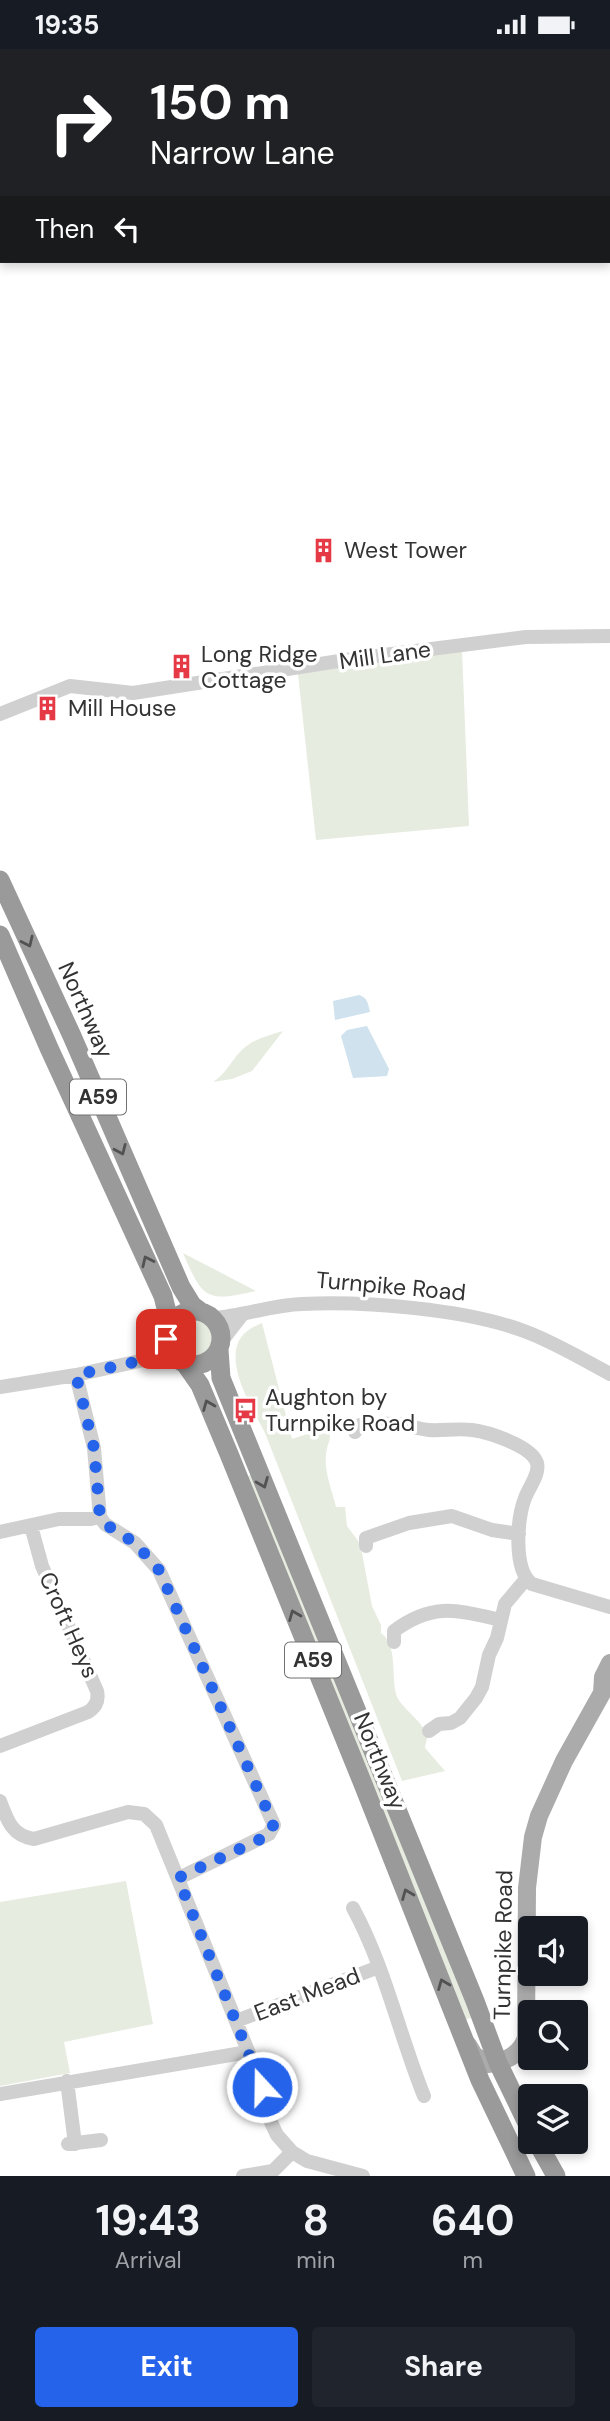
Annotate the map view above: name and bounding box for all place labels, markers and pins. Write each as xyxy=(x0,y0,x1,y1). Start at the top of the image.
place label: West Tower xyxy=(344,535,467,565)
building icon: West Tower xyxy=(310,536,338,564)
place label: Long Ridge Cottage xyxy=(201,639,317,695)
building icon: Long Ridge Cottage xyxy=(167,653,195,681)
place label: Mill House xyxy=(68,693,176,723)
building icon: Mill House xyxy=(34,694,62,722)
pin xyxy=(136,1309,196,1369)
place label: Aughton by Turnpike Road xyxy=(265,1382,415,1438)
bus stop icon: Aughton by Turnpike Road xyxy=(231,1396,259,1424)

